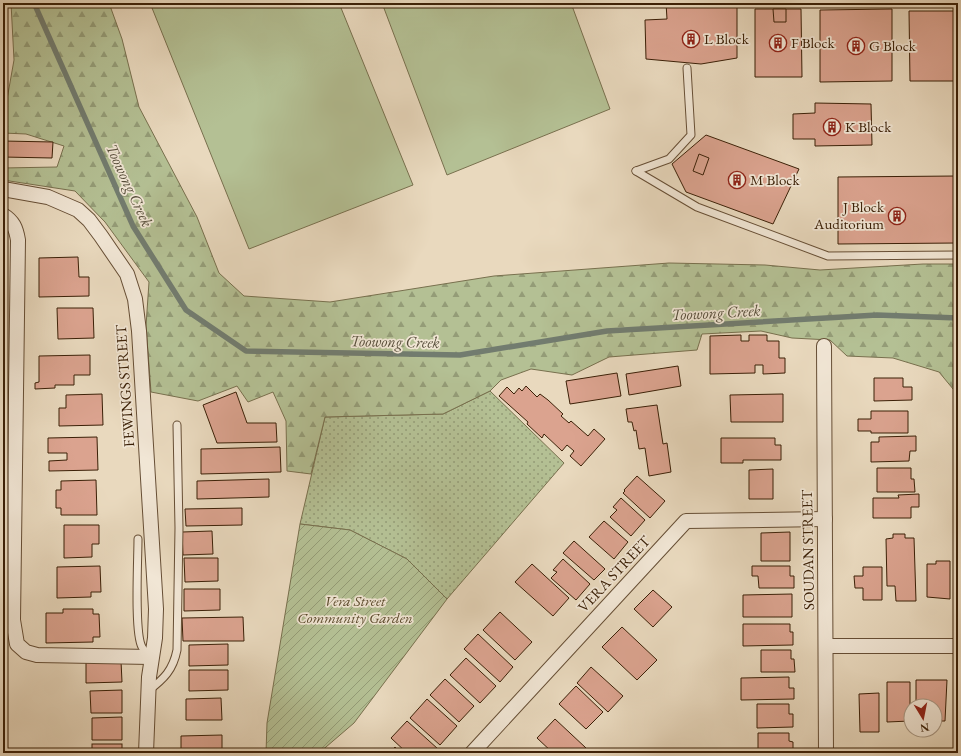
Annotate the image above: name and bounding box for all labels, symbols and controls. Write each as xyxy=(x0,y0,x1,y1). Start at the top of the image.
building icon: L Block xyxy=(681,29,701,49)
place label: L Block xyxy=(704,29,750,48)
building icon: F Block xyxy=(768,33,788,53)
place label: F Block xyxy=(791,33,836,52)
building icon: G Block xyxy=(846,36,866,56)
place label: G Block xyxy=(869,36,917,55)
building icon: K Block xyxy=(822,117,842,137)
place label: K Block xyxy=(845,117,892,136)
water label: Toowong Creek xyxy=(101,140,158,231)
building icon: M Block xyxy=(727,170,747,190)
place label: M Block xyxy=(750,170,800,189)
place label: J Block Auditorium xyxy=(813,197,885,233)
building icon: J Block Auditorium xyxy=(887,206,907,226)
water label: Toowong Creek xyxy=(671,300,762,325)
street label: FEWINGS STREET xyxy=(111,323,138,448)
water label: Toowong Creek xyxy=(350,330,441,353)
street label: SOUDAN STREET xyxy=(797,489,818,610)
street label: VERA STREET xyxy=(573,531,655,616)
park label: Vera Street Community Garden xyxy=(297,591,413,627)
north arrow xyxy=(903,698,943,738)
text: N xyxy=(919,720,930,736)

